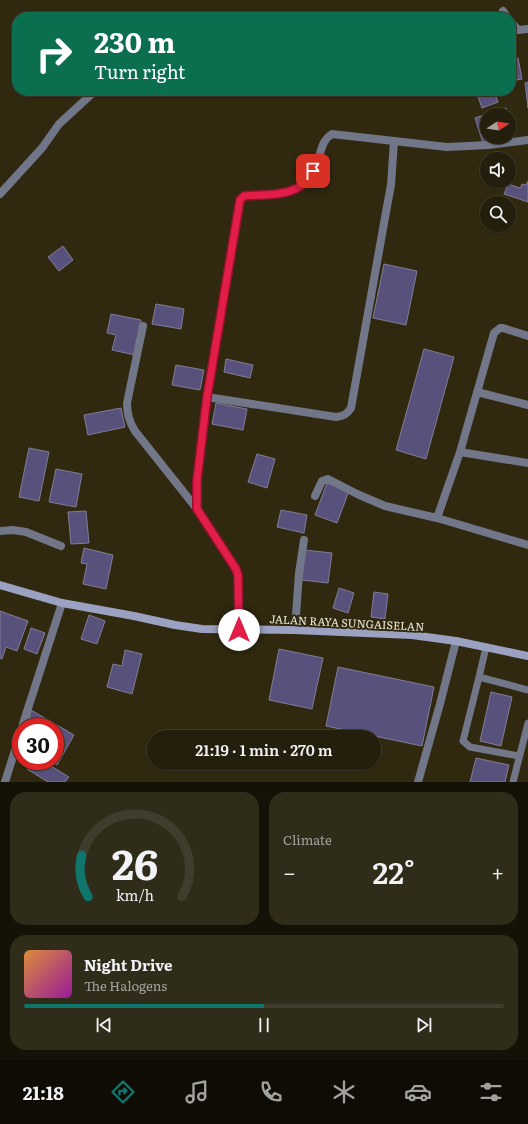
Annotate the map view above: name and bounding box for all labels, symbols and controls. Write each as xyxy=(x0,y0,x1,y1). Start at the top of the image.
text: 230 m xyxy=(94,20,175,62)
icon: right xyxy=(28,28,80,80)
text: Turn right xyxy=(94,58,185,85)
north arrow xyxy=(480,108,516,144)
map controls xyxy=(480,108,516,232)
button: sound xyxy=(480,152,516,188)
pin xyxy=(296,154,330,188)
icon: arrive xyxy=(302,160,324,182)
button: search xyxy=(480,196,516,232)
position arrow xyxy=(218,609,260,651)
street label: JALAN RAYA SUNGAISELAN xyxy=(269,610,425,634)
speed limit sign: 30 xyxy=(12,718,64,770)
text: 21:19 · 1 min · 270 m xyxy=(195,738,333,761)
text: 26 xyxy=(111,830,158,892)
text: Climate xyxy=(283,830,332,849)
text: 22° xyxy=(372,849,415,893)
text: − xyxy=(283,855,296,888)
text: + xyxy=(491,855,504,888)
text: km/h xyxy=(115,883,154,904)
text: Night Drive xyxy=(84,953,173,976)
text: The Halogens xyxy=(84,976,167,995)
icon: previous xyxy=(93,1014,115,1036)
icon: pause xyxy=(253,1014,275,1036)
icon: next xyxy=(413,1014,435,1036)
icon: directions xyxy=(109,1078,137,1106)
icon: music xyxy=(183,1078,211,1106)
icon: phone xyxy=(257,1078,285,1106)
icon: climate xyxy=(330,1078,358,1106)
icon: car xyxy=(404,1078,432,1106)
icon: filters xyxy=(477,1078,505,1106)
text: 21:18 xyxy=(23,1079,64,1106)

